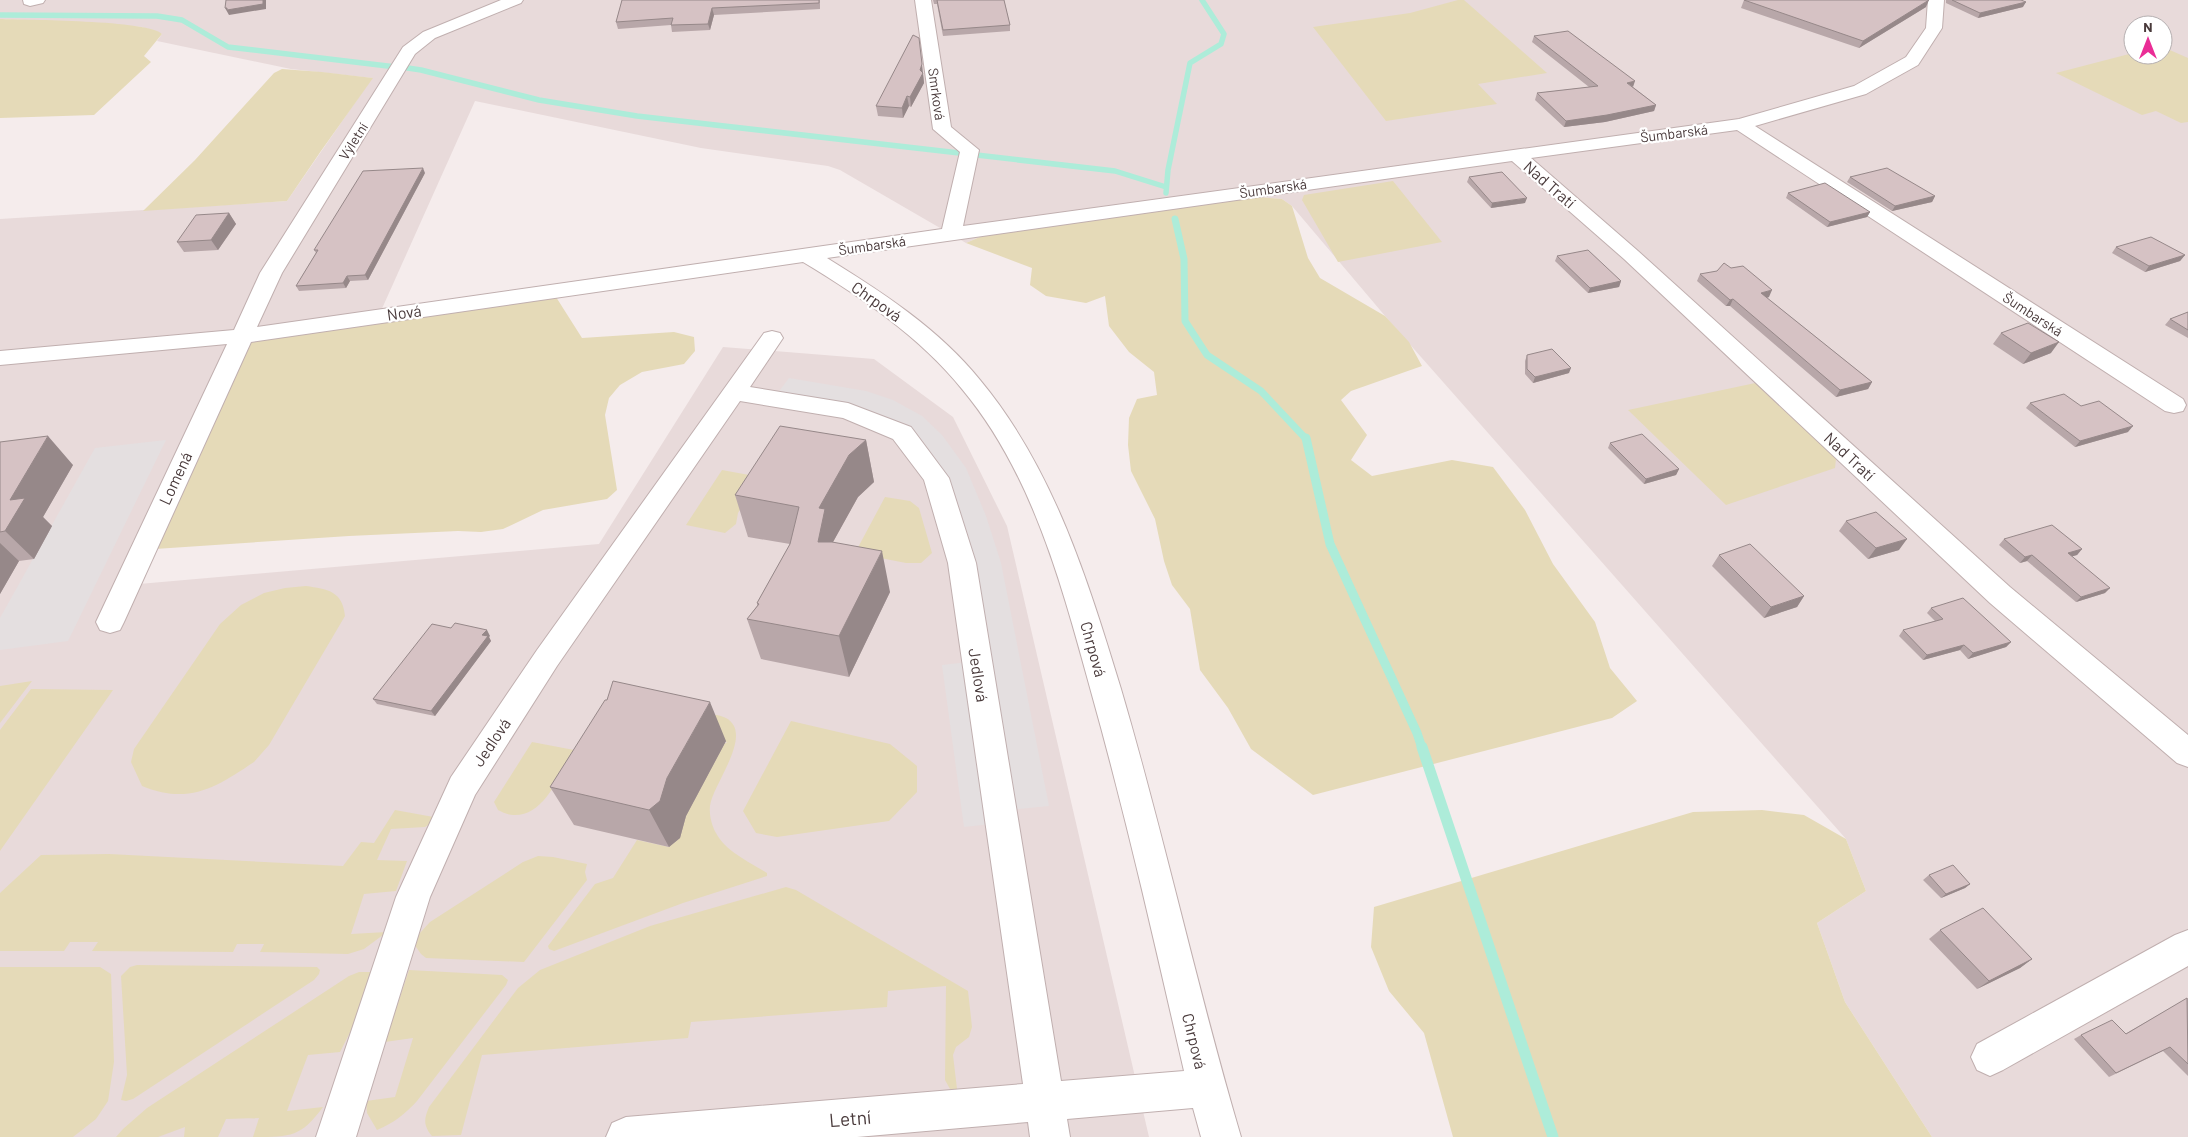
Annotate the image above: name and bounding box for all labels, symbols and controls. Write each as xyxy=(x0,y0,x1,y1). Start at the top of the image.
north arrow xyxy=(2123,15,2173,65)
text: N xyxy=(2143,18,2153,35)
street label: Smrková xyxy=(925,67,949,121)
street label: Výletní xyxy=(335,119,371,163)
street label: Šumbarská xyxy=(1639,120,1709,146)
street label: Nad Tratí xyxy=(1520,156,1580,212)
street label: Šumbarská xyxy=(1238,175,1308,201)
street label: Šumbarská xyxy=(837,232,907,258)
street label: Chrpová xyxy=(848,277,906,325)
street label: Šumbarská xyxy=(2000,288,2066,340)
street label: Nová xyxy=(385,300,423,324)
street label: Nad Tratí xyxy=(1821,428,1880,485)
street label: Lomená xyxy=(155,448,195,508)
street label: Chrpová xyxy=(1077,619,1111,679)
street label: Jedlová xyxy=(965,647,993,703)
street label: Jedlová xyxy=(468,714,514,770)
street label: Chrpová xyxy=(1179,1011,1211,1071)
street label: Letní xyxy=(828,1105,872,1131)

